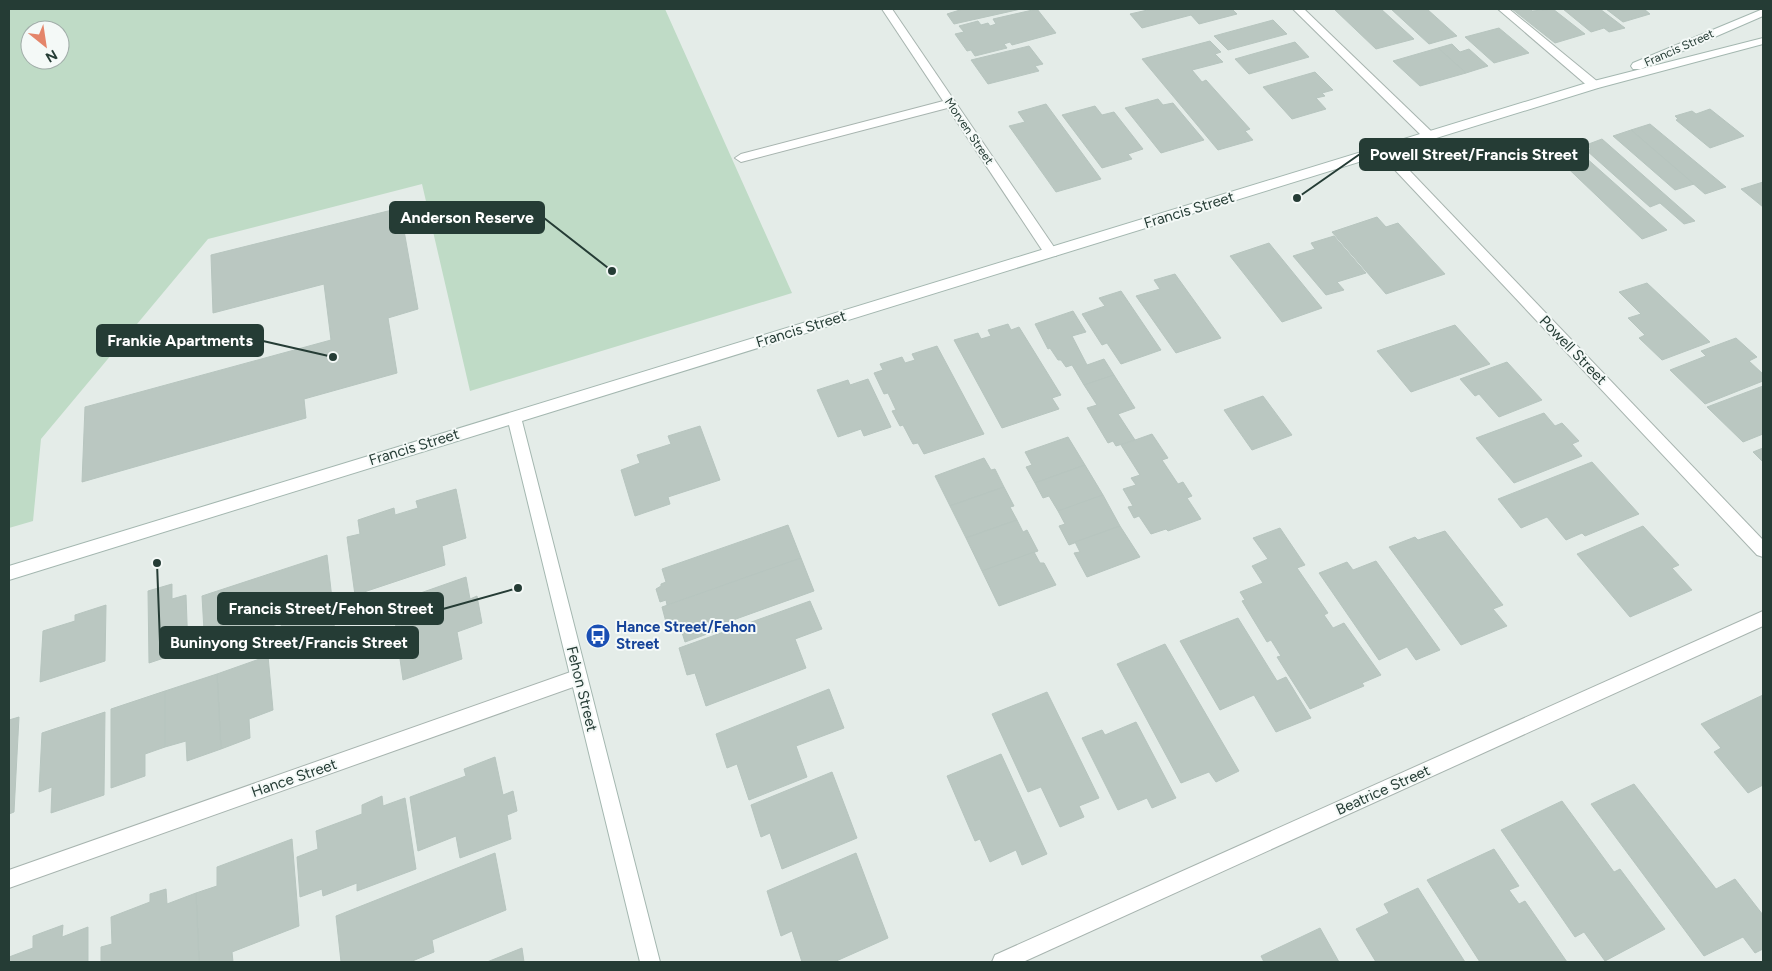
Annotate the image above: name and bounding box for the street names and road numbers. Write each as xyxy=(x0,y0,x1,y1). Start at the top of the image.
street label: Francis Street xyxy=(1642,26,1716,70)
street label: Morven Street xyxy=(942,95,997,167)
street label: Francis Street xyxy=(1142,188,1237,232)
street label: Francis Street xyxy=(754,307,849,351)
street label: Powell Street xyxy=(1536,312,1611,389)
street label: Francis Street xyxy=(367,425,462,469)
street label: Fehon Street xyxy=(563,644,601,734)
street label: Hance Street xyxy=(249,755,339,801)
street label: Beatrice Street xyxy=(1333,761,1433,819)

